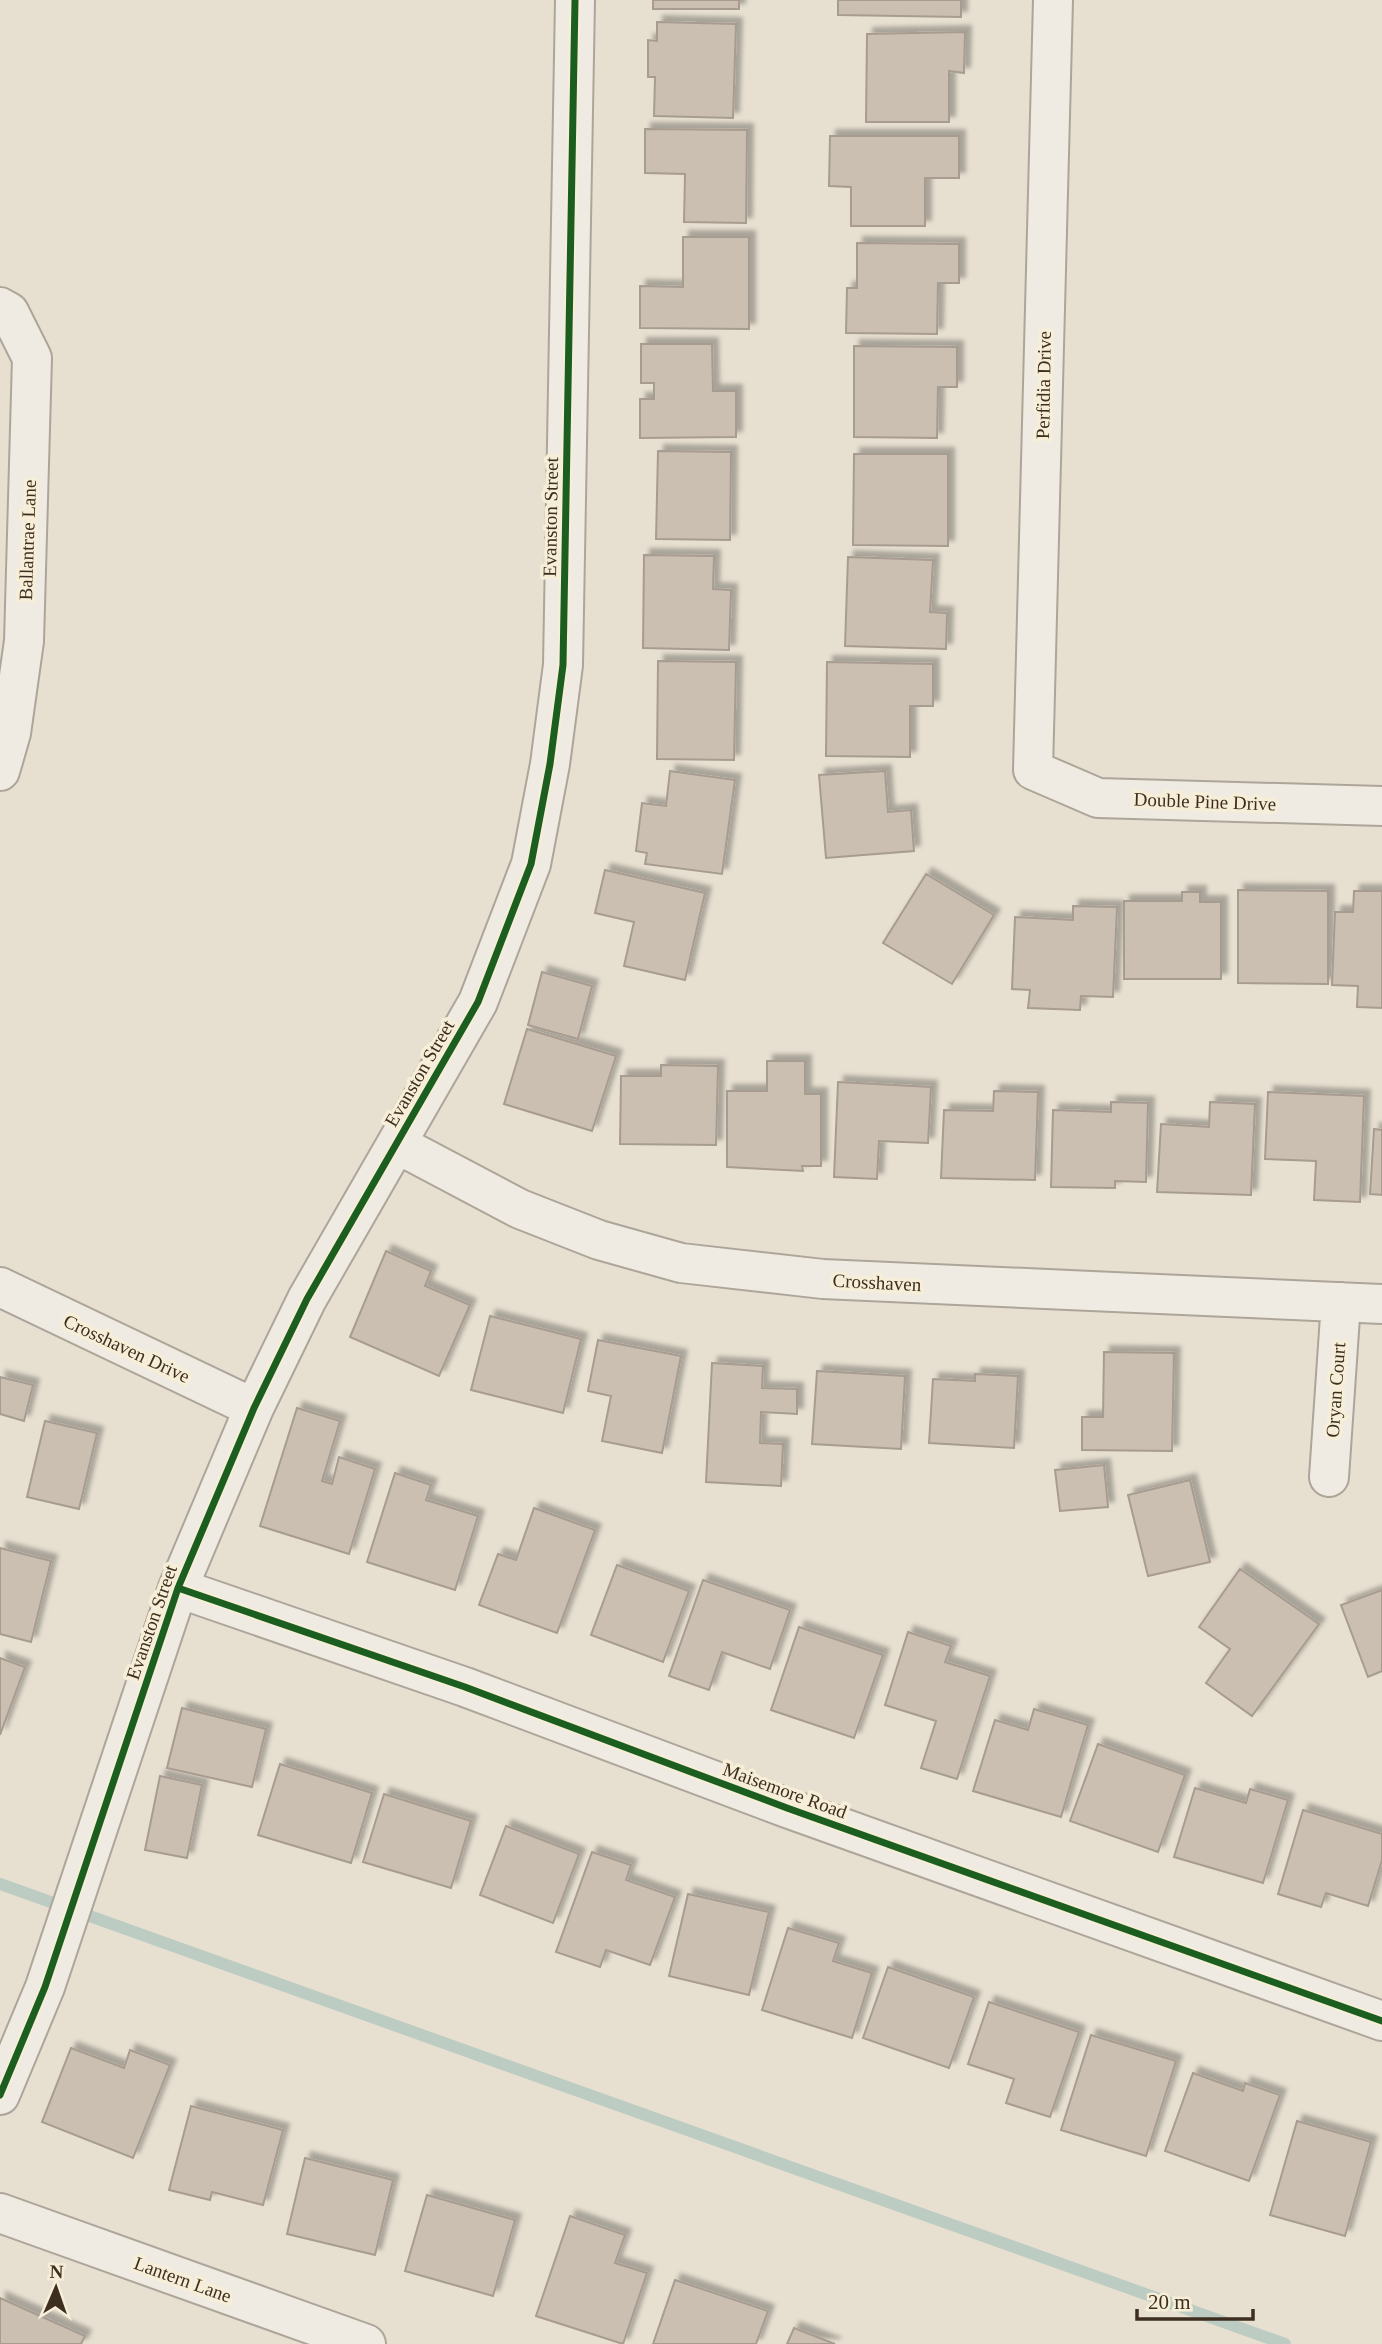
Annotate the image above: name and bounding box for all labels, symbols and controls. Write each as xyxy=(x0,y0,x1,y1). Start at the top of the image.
street label: Perfidia Drive xyxy=(1032,331,1055,439)
street label: Evanston Street xyxy=(539,456,562,577)
street label: Ballantrae Lane xyxy=(15,479,40,601)
street label: Double Pine Drive xyxy=(1133,789,1277,814)
street label: Evanston Street xyxy=(380,1016,459,1130)
street label: Crosshaven xyxy=(832,1270,922,1295)
street label: Crosshaven Drive xyxy=(60,1310,193,1387)
street label: Oryan Court xyxy=(1322,1341,1349,1438)
street label: Evanston Street xyxy=(122,1561,181,1682)
street label: Maisemore Road xyxy=(720,1758,850,1823)
street label: Lantern Lane xyxy=(131,2252,234,2307)
north arrow xyxy=(21,2253,91,2323)
text: N xyxy=(49,2261,64,2282)
scale bar xyxy=(1137,2278,1252,2322)
text: 20 m xyxy=(1148,2290,1191,2314)

